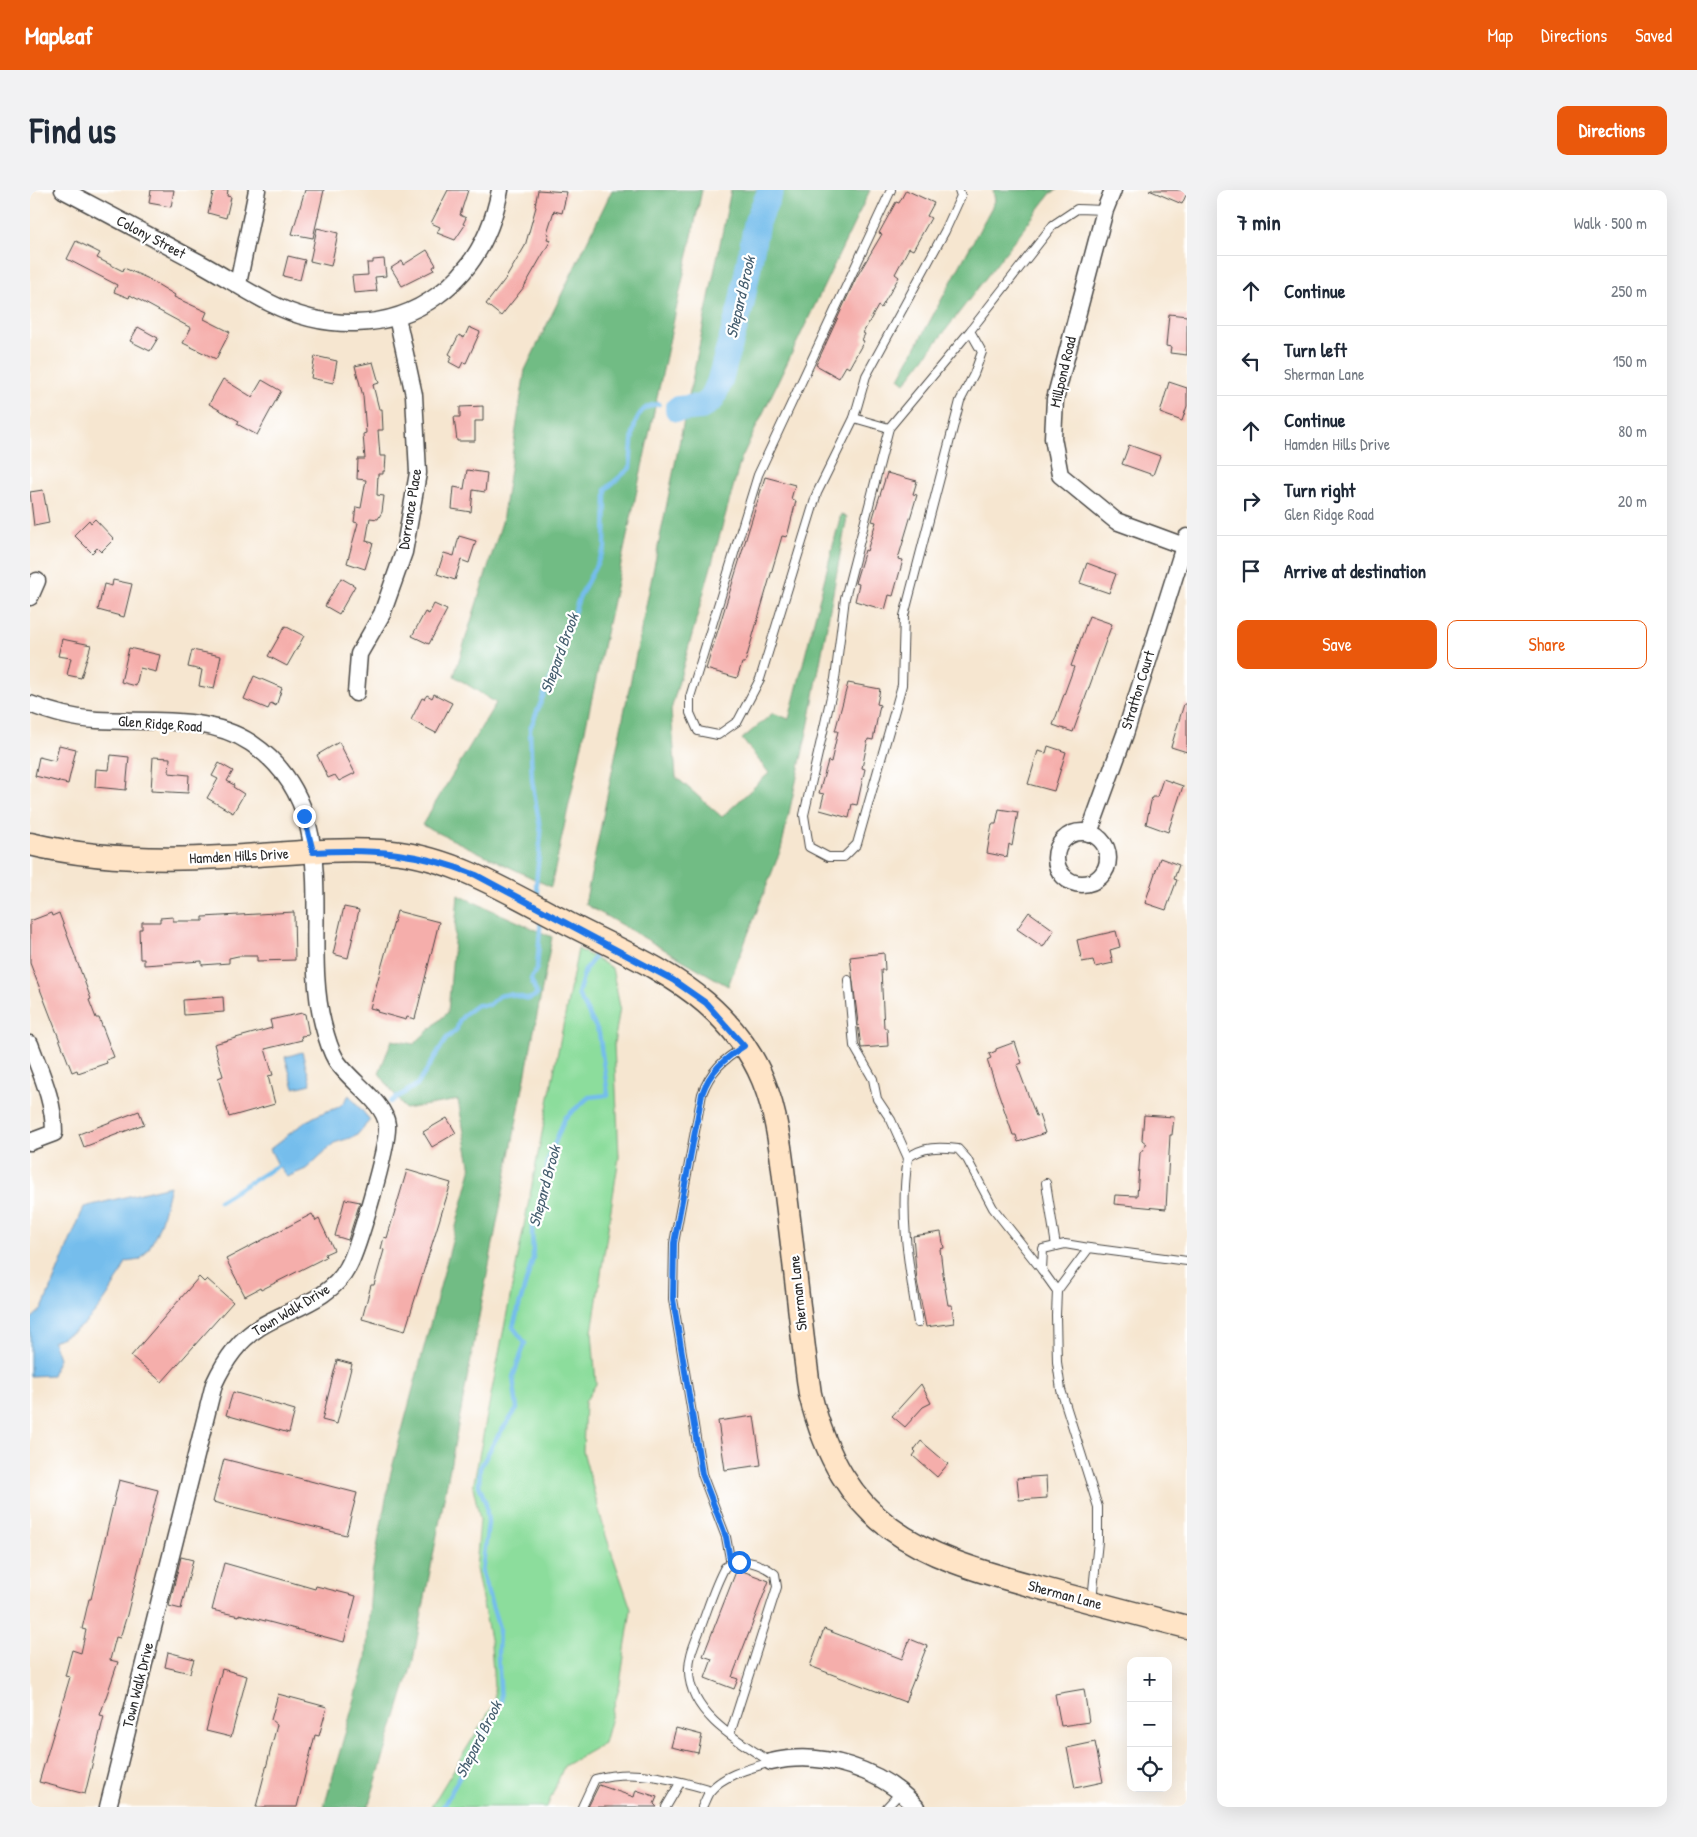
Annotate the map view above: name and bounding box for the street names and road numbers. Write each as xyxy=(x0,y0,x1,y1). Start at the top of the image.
street label: Colony Street xyxy=(113,209,190,264)
street label: Millpond Road xyxy=(1044,334,1081,409)
street label: Dorrance Place xyxy=(393,467,426,551)
street label: Stratton Court xyxy=(1116,647,1160,732)
street label: Glen Ridge Road xyxy=(117,710,203,737)
street label: Hamden Hills Drive xyxy=(189,842,289,869)
street label: Sherman Lane xyxy=(783,1254,812,1332)
street label: Town Walk Drive xyxy=(248,1278,334,1341)
street label: Sherman Lane xyxy=(1026,1575,1104,1614)
street label: Town Walk Drive xyxy=(117,1640,158,1730)

